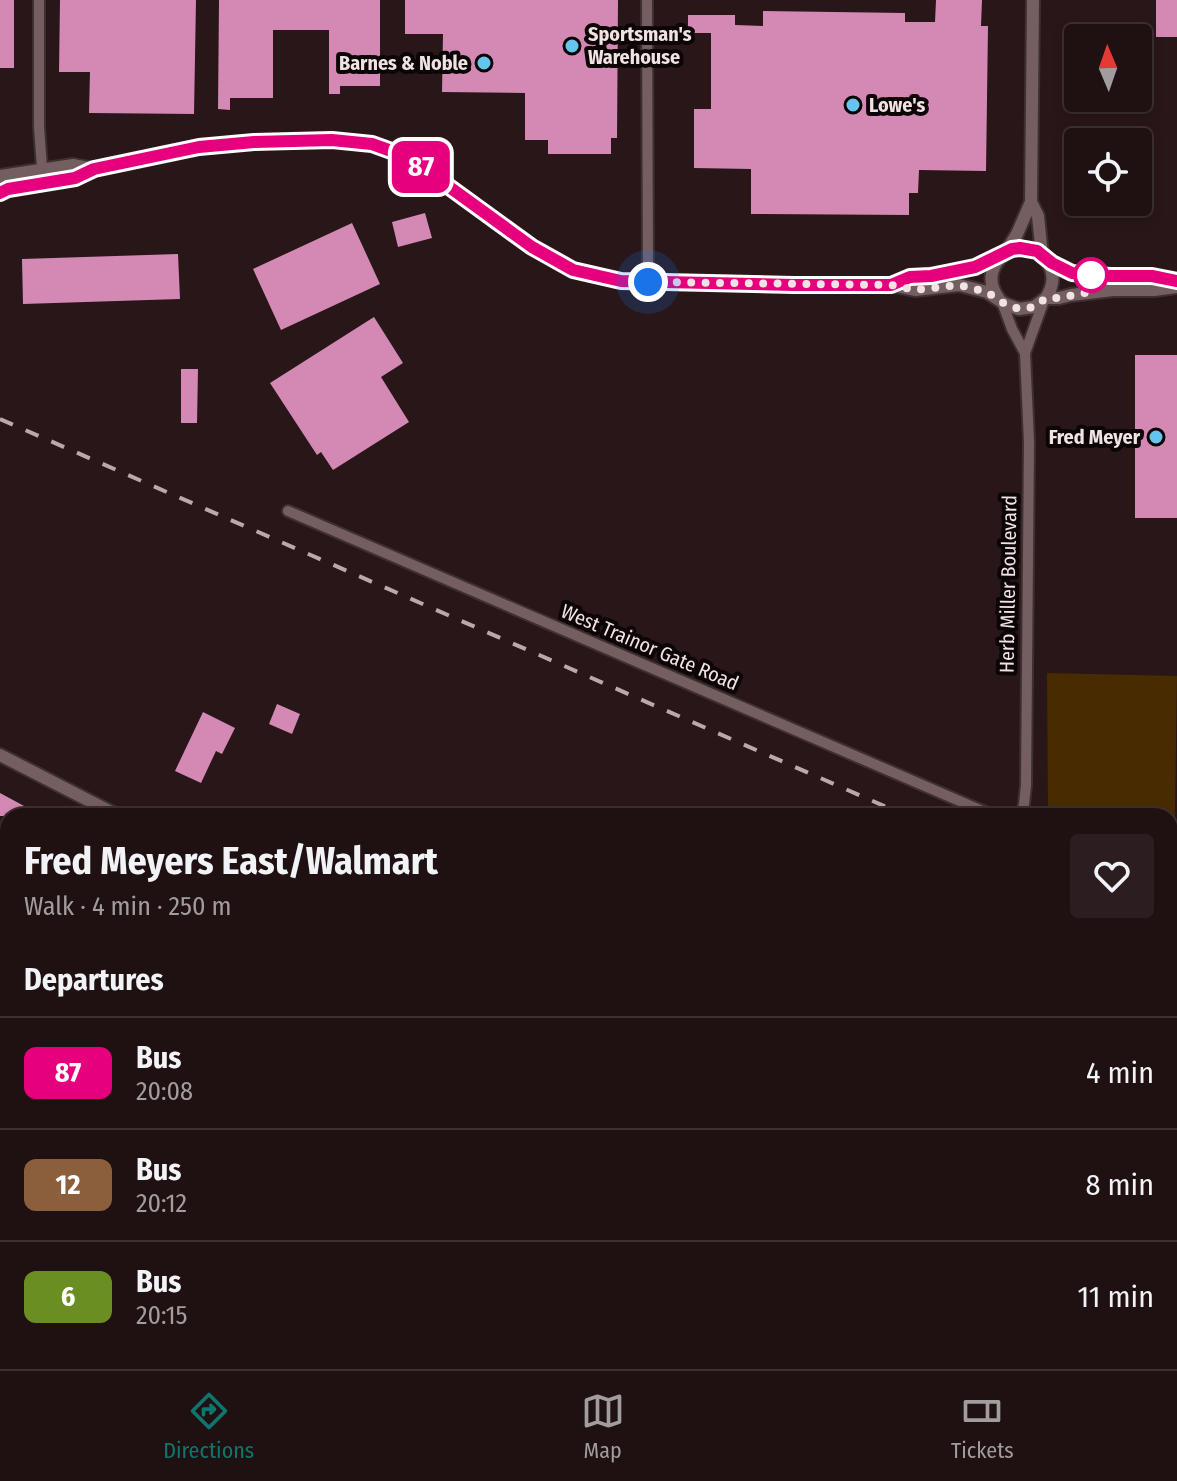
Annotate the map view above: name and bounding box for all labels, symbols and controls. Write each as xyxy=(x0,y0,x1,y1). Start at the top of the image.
place label: Sportsman's Warehouse xyxy=(588,22,692,69)
north arrow xyxy=(1064,24,1152,112)
map controls xyxy=(1064,24,1152,216)
marker: Sportsman's Warehouse xyxy=(563,37,581,55)
place label: Barnes & Noble xyxy=(339,51,468,75)
marker: Barnes & Noble xyxy=(475,54,493,72)
place label: Lowe's xyxy=(869,93,926,117)
marker: Lowe's xyxy=(844,96,862,114)
button: locate xyxy=(1064,128,1152,216)
line badge: 87 xyxy=(385,141,457,193)
text: 87 xyxy=(408,150,434,183)
unlabelled marker xyxy=(1074,258,1108,292)
your location xyxy=(628,262,668,302)
place label: Fred Meyer xyxy=(1049,425,1141,449)
marker: Fred Meyer xyxy=(1147,428,1165,446)
street label: Herb Miller Boulevard xyxy=(994,495,1022,673)
street label: West Trainor Gate Road xyxy=(558,599,742,695)
button: heart xyxy=(1070,834,1154,918)
text: Fred Meyers East/Walmart xyxy=(24,838,438,884)
text: Walk · 4 min · 250 m xyxy=(24,891,232,922)
text: Departures xyxy=(24,962,164,998)
text: Bus xyxy=(136,1040,181,1076)
text: 4 min xyxy=(1086,1055,1154,1091)
text: 87 xyxy=(55,1056,81,1089)
text: 20:08 xyxy=(136,1076,193,1107)
text: Bus xyxy=(136,1152,181,1188)
text: 8 min xyxy=(1086,1167,1154,1203)
text: 12 xyxy=(56,1168,80,1201)
text: 20:12 xyxy=(136,1188,187,1219)
text: Bus xyxy=(136,1264,181,1300)
text: 11 min xyxy=(1078,1279,1154,1315)
text: 6 xyxy=(61,1280,75,1313)
text: 20:15 xyxy=(136,1300,188,1331)
tab: Directions xyxy=(163,1389,254,1464)
tab: Map xyxy=(581,1389,625,1464)
tab: Tickets xyxy=(951,1389,1014,1464)

